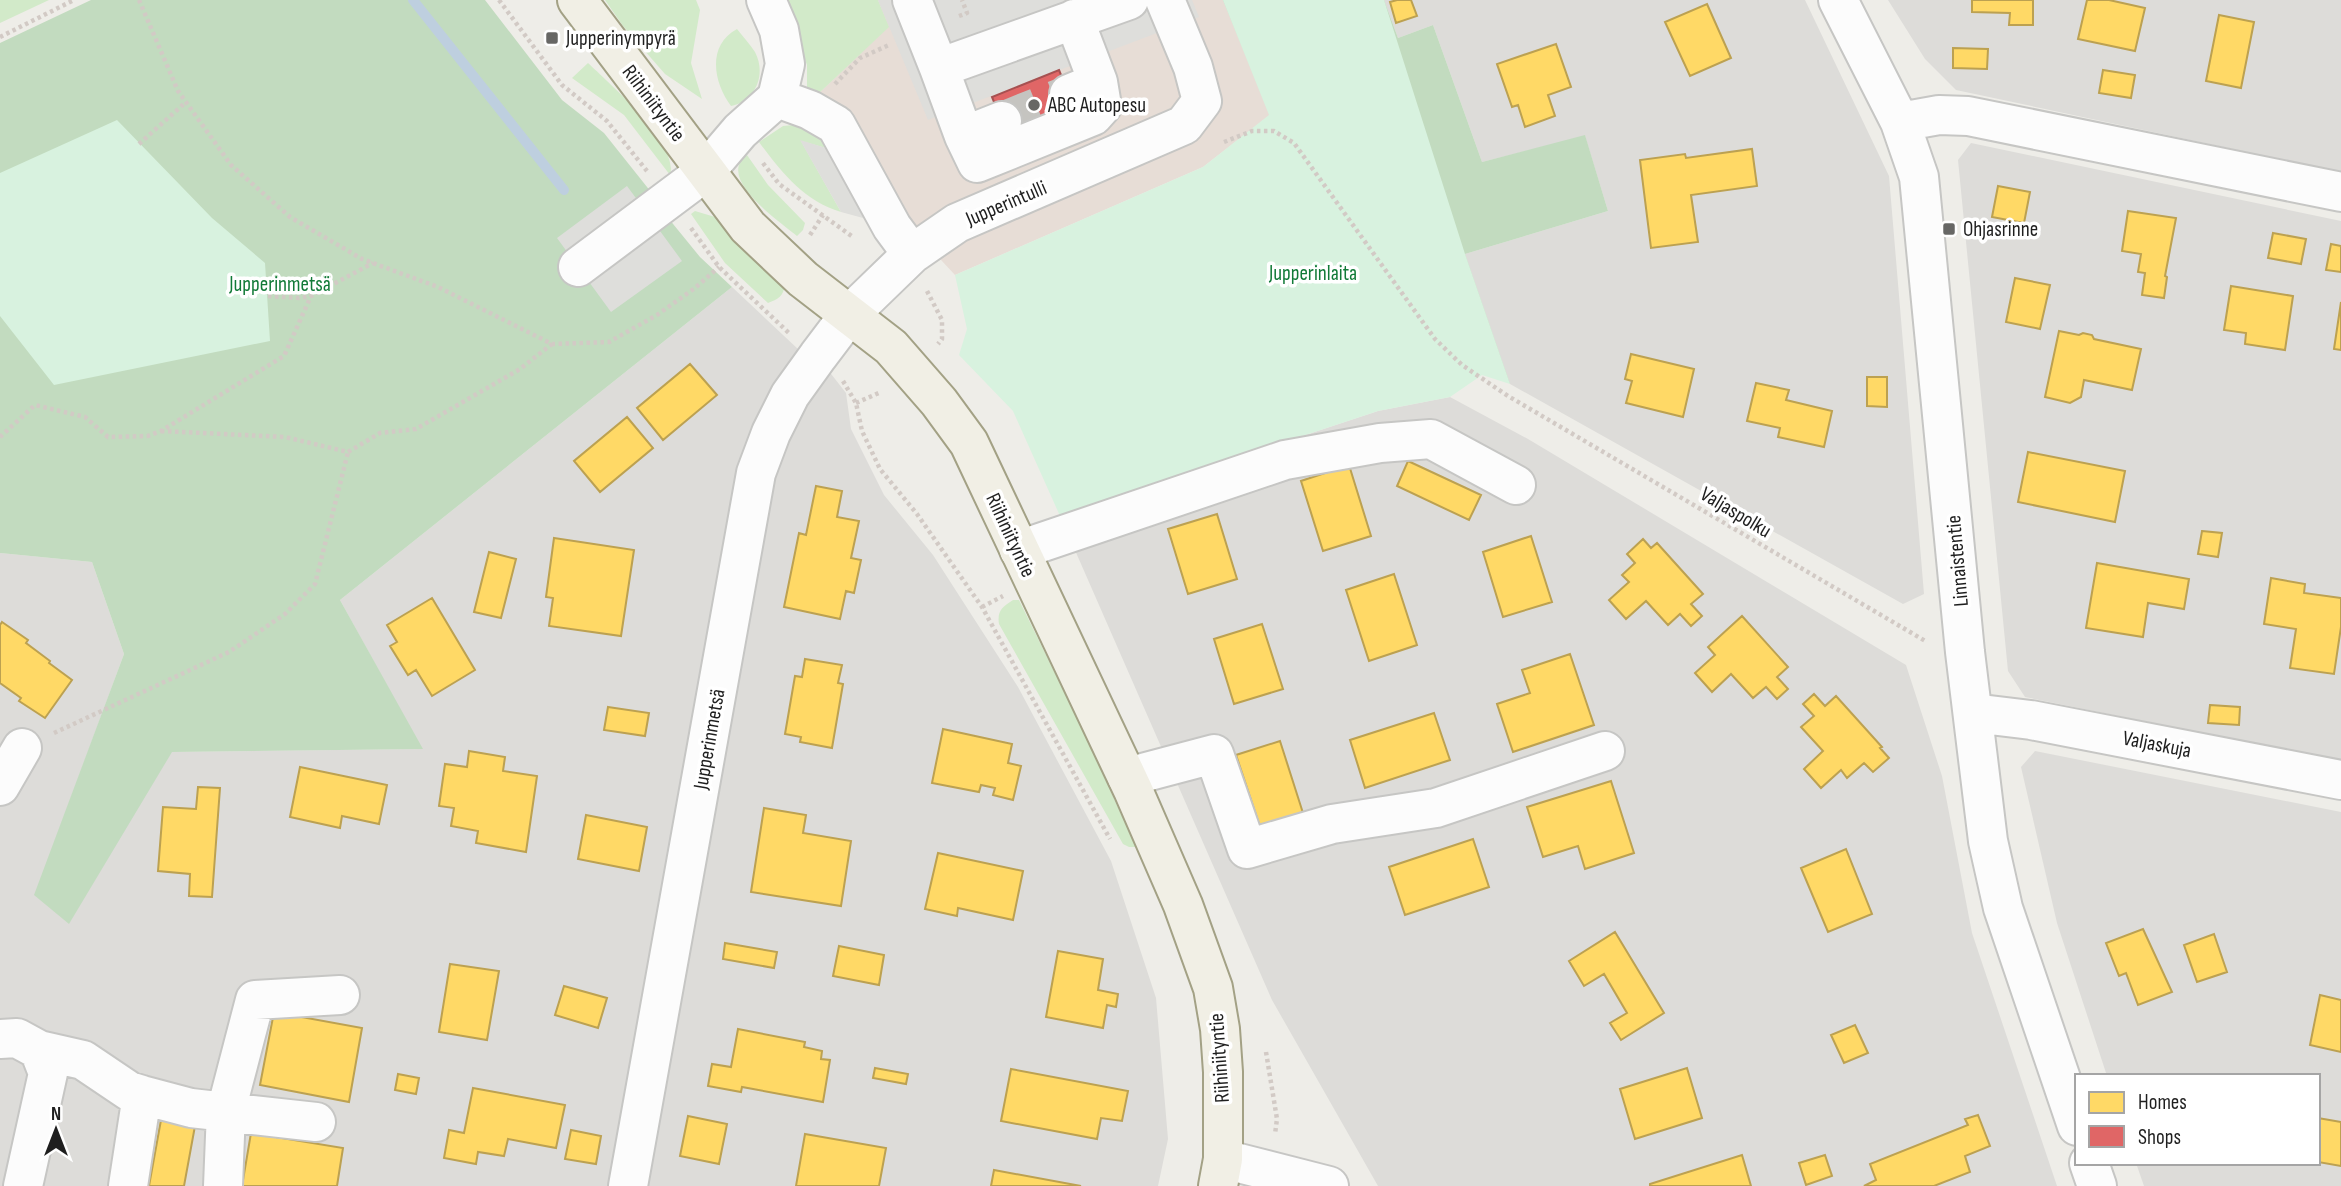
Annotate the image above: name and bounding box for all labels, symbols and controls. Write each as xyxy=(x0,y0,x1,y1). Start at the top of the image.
place label: Jupperinympyrä xyxy=(565,26,676,51)
marker: Jupperinympyrä xyxy=(544,30,560,46)
street label: Riihiniityntie xyxy=(617,60,691,147)
place label: ABC Autopesu xyxy=(1047,93,1146,118)
marker: ABC Autopesu xyxy=(1026,97,1042,113)
street label: Jupperintulli xyxy=(961,175,1050,232)
place label: Ohjasrinne xyxy=(1963,217,2038,242)
marker: Ohjasrinne xyxy=(1941,221,1957,237)
park label: Jupperinlaita xyxy=(1268,261,1357,286)
park label: Jupperinmetsä xyxy=(228,272,331,297)
street label: Valjaspolku xyxy=(1696,481,1776,543)
street label: Riihiniityntie xyxy=(980,489,1041,581)
street label: Linnaistentie xyxy=(1941,514,1974,608)
street label: Jupperinmetsä xyxy=(688,687,731,792)
street label: Valjaskuja xyxy=(2121,726,2193,763)
street label: Riihiniityntie xyxy=(1204,1012,1235,1104)
legend xyxy=(2075,1074,2320,1165)
text: Homes xyxy=(2138,1090,2187,1115)
north arrow xyxy=(21,1095,91,1165)
text: N xyxy=(51,1103,61,1126)
text: Shops xyxy=(2138,1125,2181,1150)

